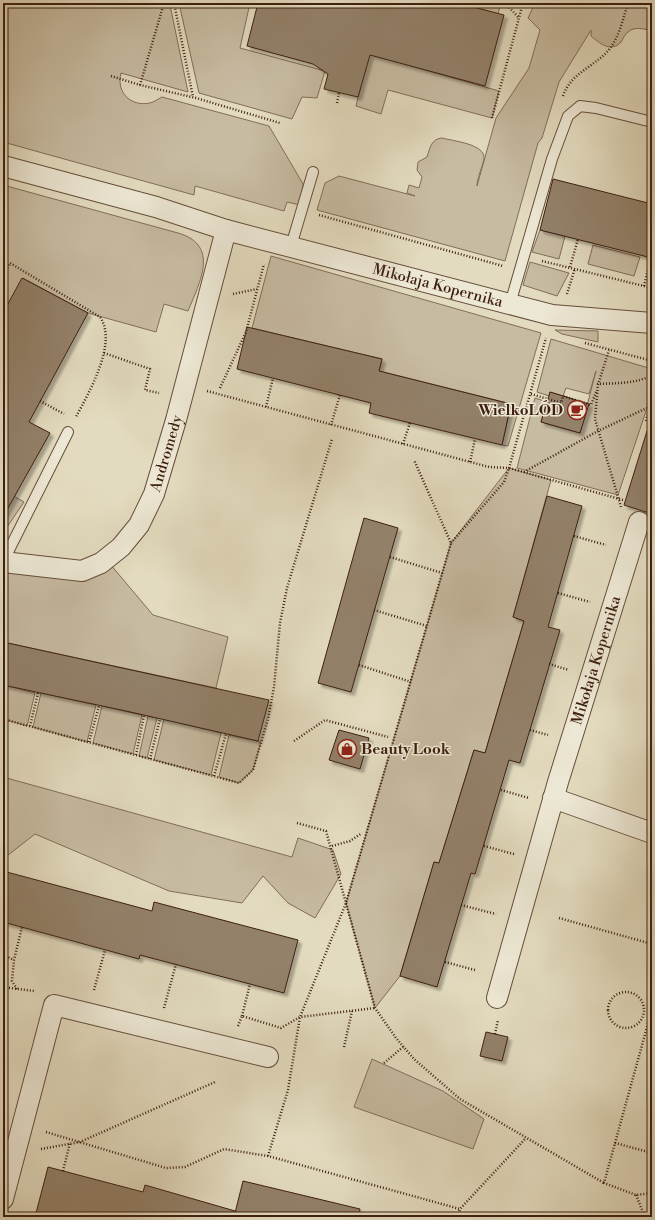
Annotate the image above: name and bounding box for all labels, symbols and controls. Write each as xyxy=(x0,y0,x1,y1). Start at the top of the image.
street label: Mikołaja Kopernika xyxy=(371,259,505,311)
cafe icon: WielkoLÓD xyxy=(566,399,588,421)
place label: WielkoLÓD xyxy=(477,400,563,420)
street label: Andromedy xyxy=(145,412,187,495)
street label: Mikołaja Kopernika xyxy=(567,593,625,727)
shop icon: Beauty Look xyxy=(336,738,358,760)
place label: Beauty Look xyxy=(361,740,451,759)

